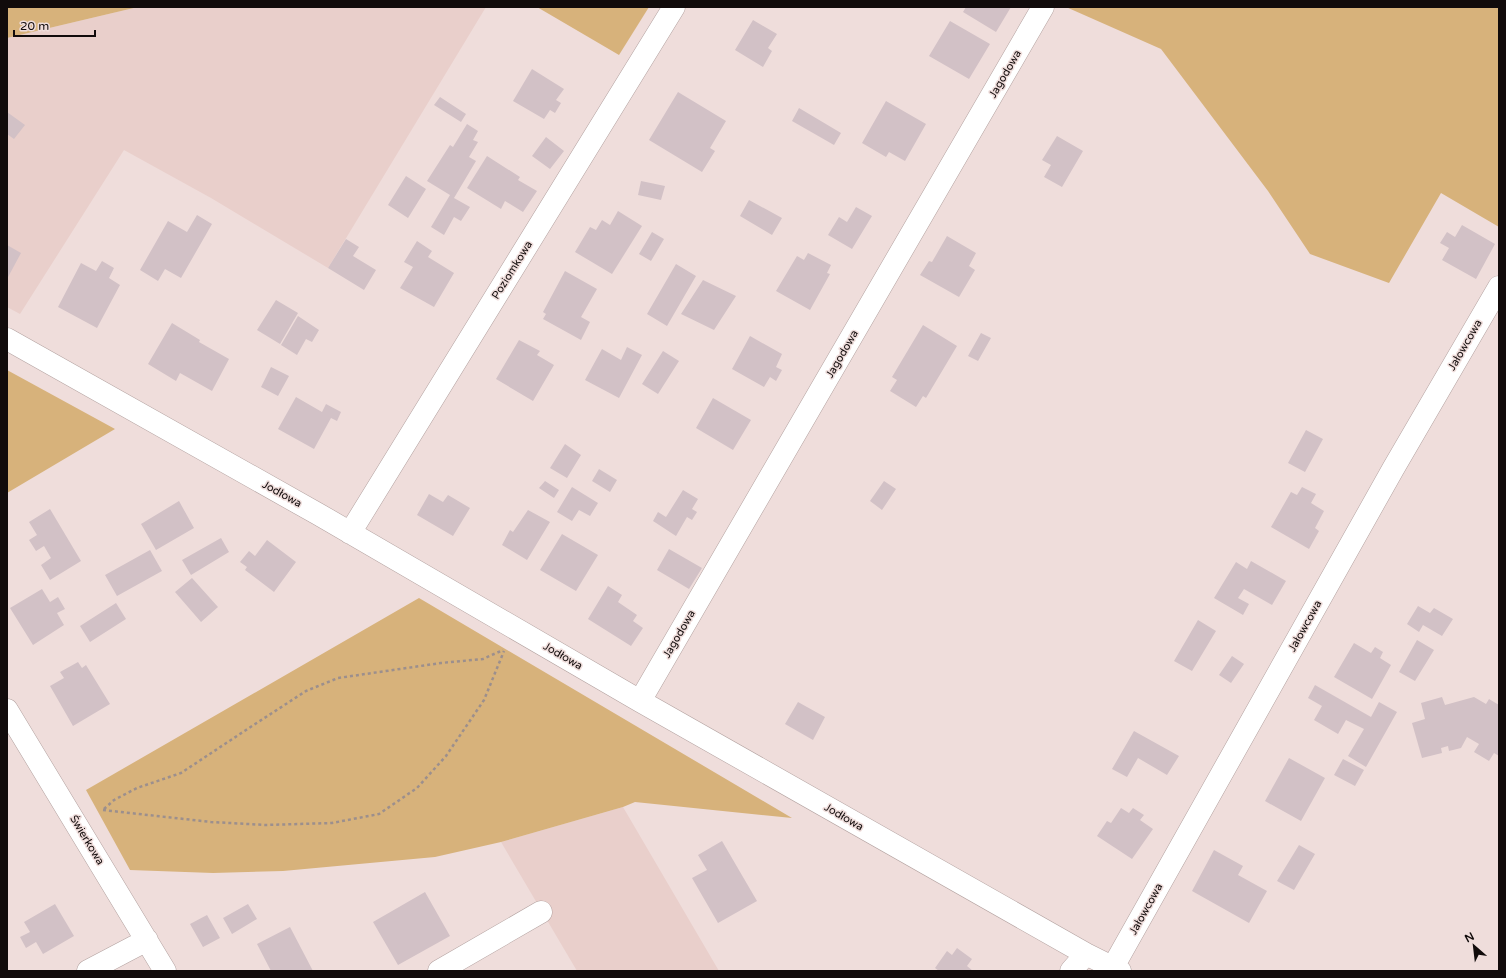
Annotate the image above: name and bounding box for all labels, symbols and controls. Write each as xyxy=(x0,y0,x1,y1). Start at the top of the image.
scale bar xyxy=(14,12,95,38)
text: 20 m xyxy=(20,19,49,33)
street label: Jagodowa xyxy=(986,48,1024,100)
street label: Poziomkowa xyxy=(489,238,535,302)
street label: Jałowcowa xyxy=(1445,317,1485,373)
street label: Jagodowa xyxy=(823,328,861,380)
street label: Jodłowa xyxy=(260,478,304,510)
street label: Jałowcowa xyxy=(1286,598,1324,654)
street label: Jagodowa xyxy=(660,608,698,660)
street label: Jodłowa xyxy=(541,640,585,672)
street label: Jodłowa xyxy=(822,801,866,833)
street label: Świerkowa xyxy=(67,812,108,867)
street label: Jałowcowa xyxy=(1127,881,1165,937)
north arrow xyxy=(1454,926,1494,966)
text: N xyxy=(1463,930,1476,945)

